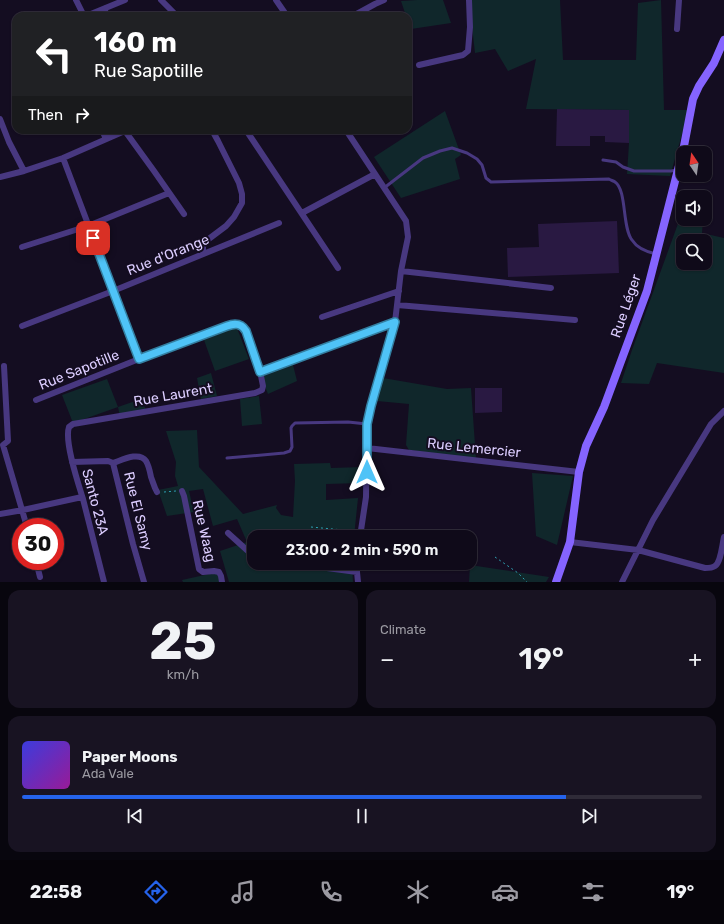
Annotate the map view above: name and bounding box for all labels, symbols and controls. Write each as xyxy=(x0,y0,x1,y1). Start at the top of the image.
text: 160 m xyxy=(94,26,177,59)
icon: left xyxy=(28,28,80,80)
text: Rue Sapotille xyxy=(94,60,203,82)
icon: right xyxy=(71,104,93,126)
text: Then xyxy=(28,106,63,124)
north arrow xyxy=(676,146,712,182)
map controls xyxy=(676,146,712,270)
button: sound xyxy=(676,190,712,226)
pin xyxy=(76,221,110,255)
icon: arrive xyxy=(82,227,104,249)
street label: Rue d'Orange xyxy=(124,231,212,279)
button: search xyxy=(676,234,712,270)
street label: Rue Léger xyxy=(607,271,645,340)
street label: Rue Sapotille xyxy=(36,346,122,394)
street label: Rue Laurent xyxy=(132,380,214,410)
street label: Rue Lemercier xyxy=(426,435,522,461)
position arrow xyxy=(346,451,388,493)
street label: Santo 23A xyxy=(78,467,112,538)
street label: Rue El Samy xyxy=(120,470,156,552)
street label: Rue Waag xyxy=(189,498,219,564)
speed limit sign: 30 xyxy=(12,518,64,570)
text: 23:00 · 2 min · 590 m xyxy=(286,541,438,559)
text: 25 xyxy=(149,610,217,672)
text: Climate xyxy=(380,622,426,637)
text: 19° xyxy=(519,641,564,677)
text: − xyxy=(380,646,394,673)
text: + xyxy=(688,646,702,673)
text: km/h xyxy=(167,667,199,682)
text: Paper Moons xyxy=(82,748,178,766)
text: Ada Vale xyxy=(82,766,134,781)
icon: previous xyxy=(124,805,146,827)
icon: pause xyxy=(351,805,373,827)
icon: next xyxy=(578,805,600,827)
icon: directions xyxy=(142,878,170,906)
icon: music xyxy=(229,878,257,906)
icon: phone xyxy=(317,878,345,906)
icon: climate xyxy=(404,878,432,906)
icon: car xyxy=(491,878,519,906)
icon: filters xyxy=(579,878,607,906)
text: 22:58 xyxy=(30,881,82,903)
text: 19° xyxy=(666,881,694,903)

